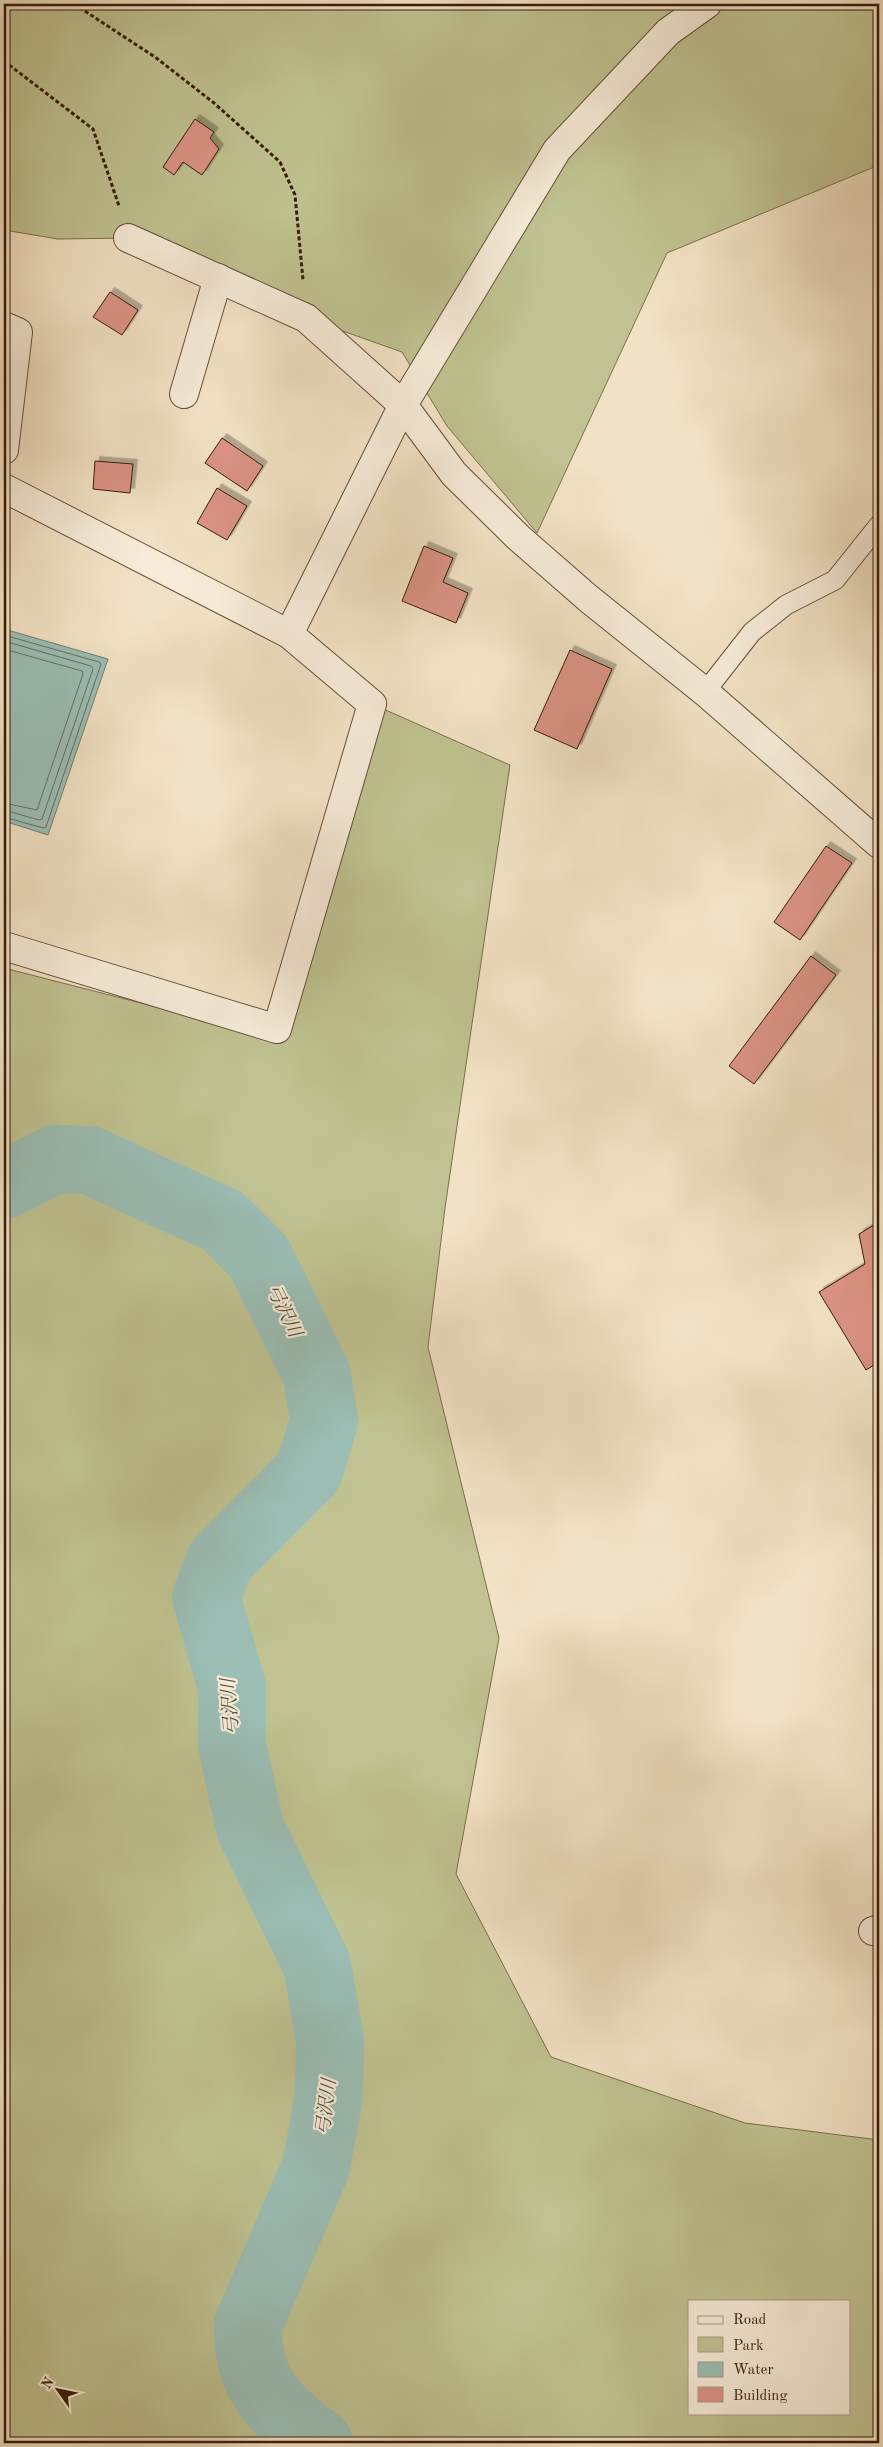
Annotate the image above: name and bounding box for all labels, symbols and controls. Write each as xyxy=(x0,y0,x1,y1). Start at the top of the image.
water label: 弓沢川 xyxy=(262,1280,306,1343)
water label: 弓沢川 xyxy=(218,1676,243,1736)
water label: 弓沢川 xyxy=(313,2076,341,2137)
legend xyxy=(688,2300,850,2414)
text: Road xyxy=(733,2313,767,2328)
text: Park xyxy=(733,2339,764,2354)
text: Water xyxy=(733,2363,774,2378)
north arrow xyxy=(32,2364,82,2414)
text: N xyxy=(39,2375,57,2392)
text: Building xyxy=(733,2389,788,2404)

